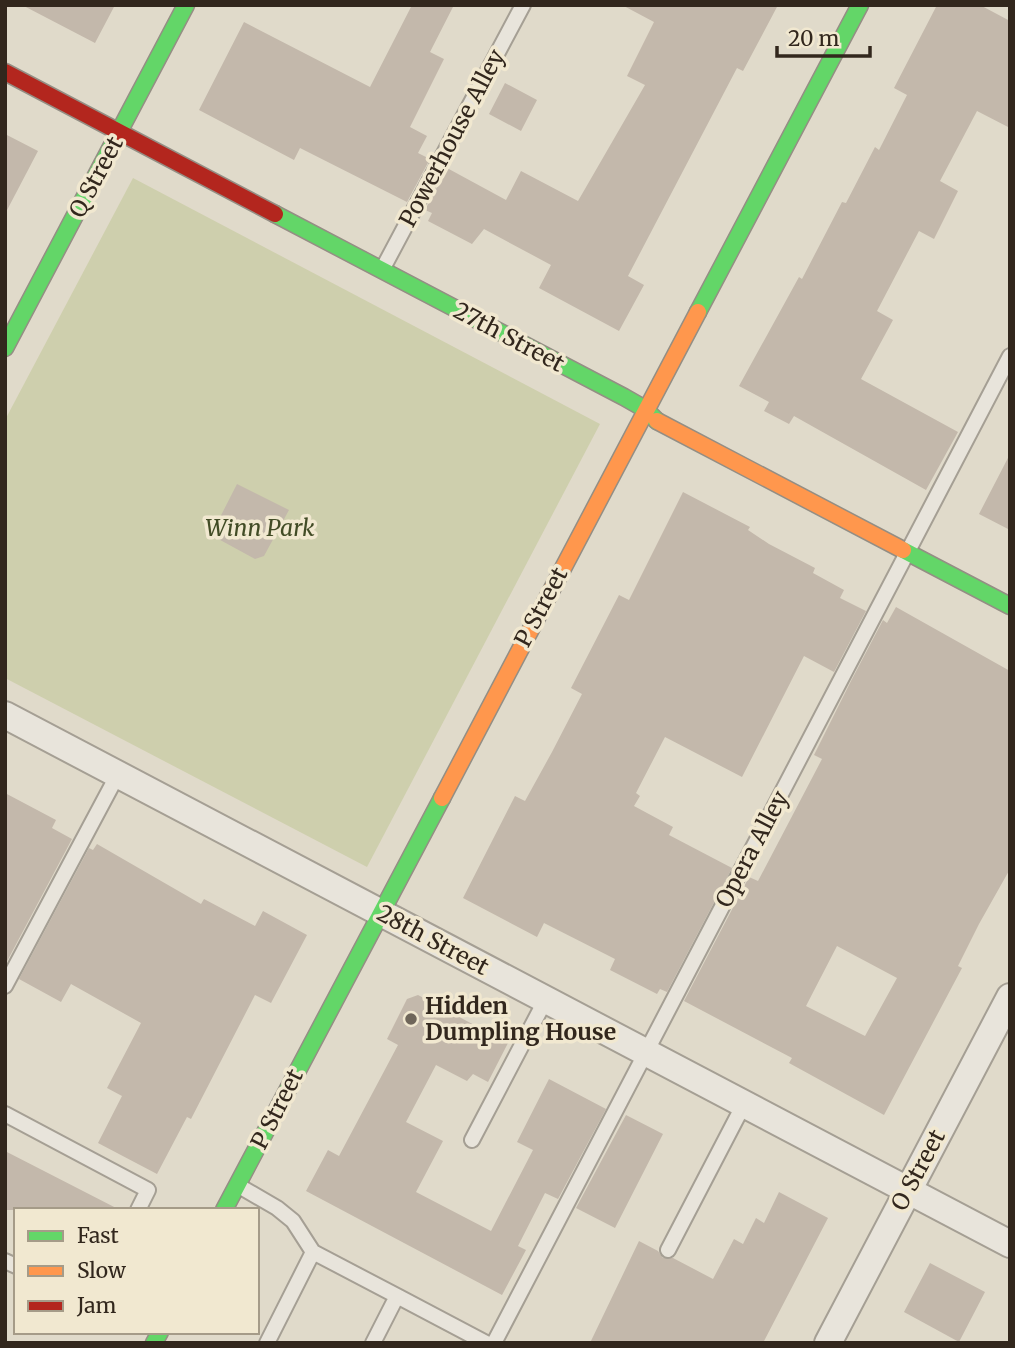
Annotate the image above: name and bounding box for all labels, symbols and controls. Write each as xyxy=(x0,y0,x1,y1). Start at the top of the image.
scale bar xyxy=(777,14,870,58)
text: 20 m xyxy=(788,25,840,52)
street label: Powerhouse Alley xyxy=(393,44,511,231)
street label: Q Street xyxy=(62,131,129,222)
street label: 27th Street xyxy=(449,295,569,378)
park label: Winn Park xyxy=(205,513,315,542)
street label: P Street xyxy=(508,562,574,652)
street label: Opera Alley xyxy=(709,785,795,912)
street label: 28th Street xyxy=(372,898,494,981)
place label: Hidden Dumpling House xyxy=(425,991,616,1046)
marker: Hidden Dumpling House xyxy=(403,1011,419,1027)
street label: P Street xyxy=(244,1064,309,1154)
street label: O Street xyxy=(884,1124,951,1215)
legend xyxy=(14,1208,259,1334)
text: Fast xyxy=(77,1222,119,1249)
text: Slow xyxy=(77,1257,126,1284)
text: Jam xyxy=(76,1292,116,1319)

